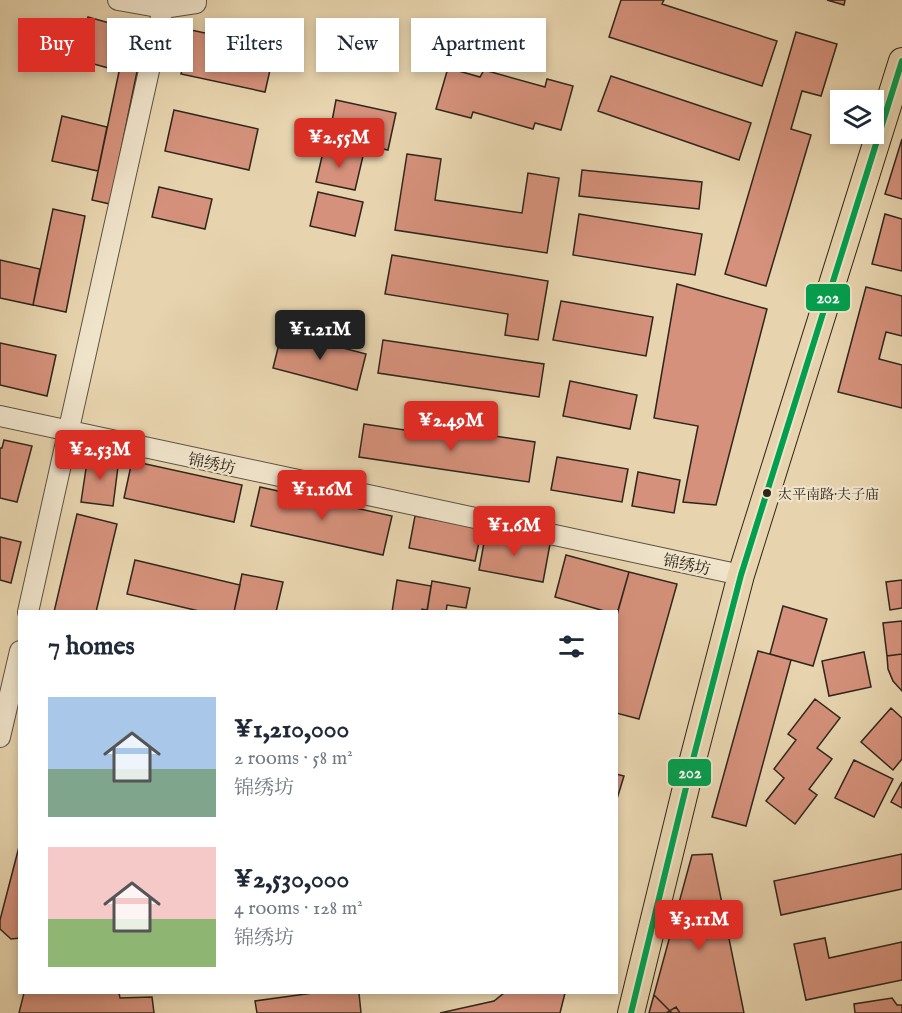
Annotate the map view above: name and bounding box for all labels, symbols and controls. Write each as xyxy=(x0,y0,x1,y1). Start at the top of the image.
chip: Buy xyxy=(18,18,95,72)
chip: Rent xyxy=(107,18,193,72)
chip: Filters xyxy=(205,18,304,72)
chip: New xyxy=(316,18,399,72)
chip: Apartment xyxy=(411,18,546,72)
map controls xyxy=(830,90,884,144)
button: layers xyxy=(830,90,884,144)
pin: ¥2.55M xyxy=(290,118,388,169)
text: ¥2.55M xyxy=(308,125,370,150)
line badge: 202 xyxy=(805,283,851,312)
text: 202 xyxy=(817,289,840,309)
pin: ¥1.21M xyxy=(271,310,369,361)
text: ¥1.21M xyxy=(289,317,351,342)
pin: ¥2.49M xyxy=(402,401,500,452)
text: ¥2.49M xyxy=(418,408,484,433)
pin: ¥2.53M xyxy=(51,430,149,481)
text: ¥2.53M xyxy=(69,437,131,462)
street label: 锦绣坊 xyxy=(186,450,237,480)
pin: ¥1.16M xyxy=(273,470,371,521)
text: ¥1.16M xyxy=(291,477,353,502)
place label: 太平南路·夫子庙 xyxy=(778,486,879,504)
marker: 太平南路·夫子庙 xyxy=(761,487,773,499)
pin: ¥1.6M xyxy=(472,506,556,557)
text: ¥1.6M xyxy=(487,513,541,538)
street label: 锦绣坊 xyxy=(661,551,712,581)
text: 7 homes xyxy=(48,630,135,663)
icon: filters xyxy=(555,630,588,663)
text: ¥1,210,000 xyxy=(234,713,349,746)
icon: home xyxy=(96,721,168,793)
text: 2 rooms · 58 m² xyxy=(234,746,353,771)
line badge: 202 xyxy=(667,758,712,787)
text: 202 xyxy=(679,764,702,784)
text: 锦绣坊 xyxy=(234,776,294,801)
text: ¥2,530,000 xyxy=(234,863,349,896)
icon: home xyxy=(96,871,168,943)
text: 4 rooms · 128 m² xyxy=(234,896,363,921)
pin: ¥3.11M xyxy=(650,900,748,951)
text: ¥3.11M xyxy=(669,907,729,932)
text: 锦绣坊 xyxy=(234,926,294,951)

